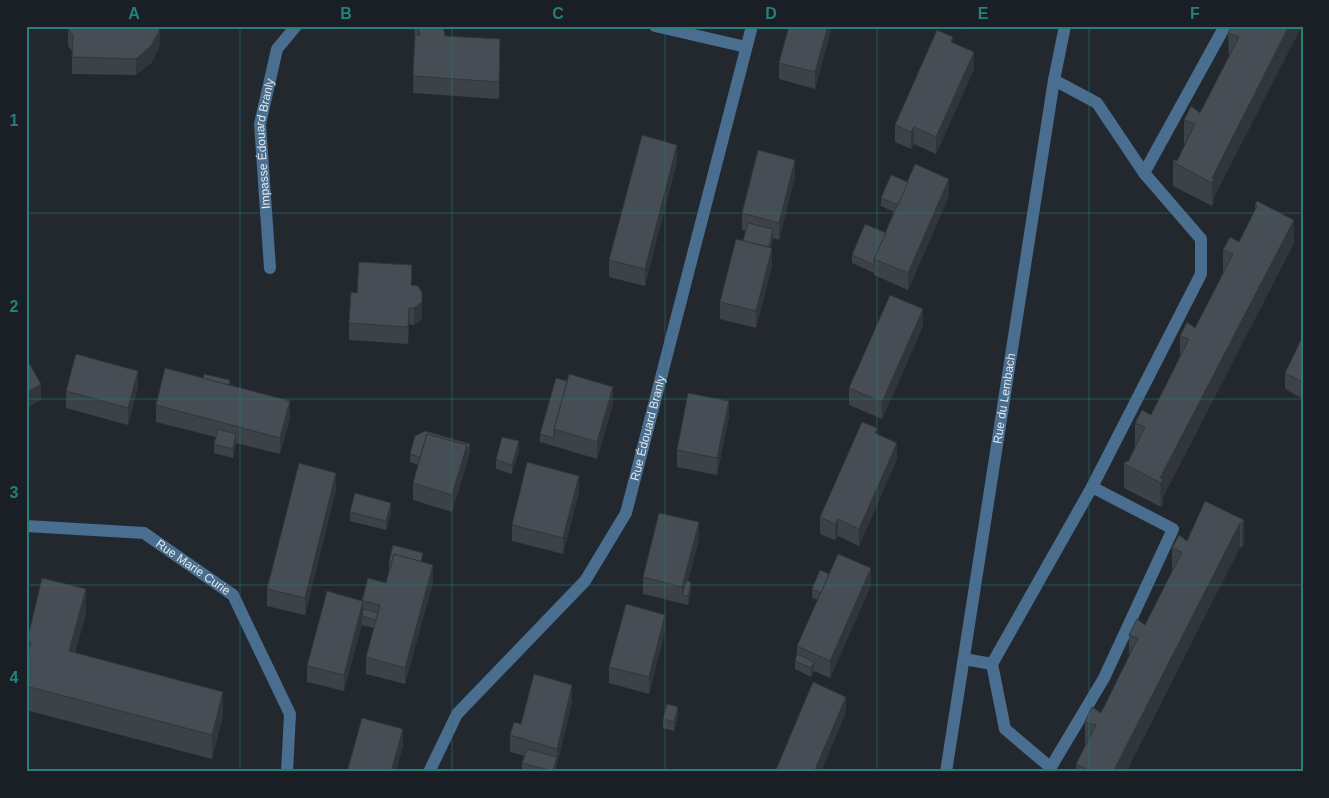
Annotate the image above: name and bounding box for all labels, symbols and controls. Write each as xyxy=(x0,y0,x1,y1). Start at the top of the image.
text: A xyxy=(128,5,140,22)
text: B xyxy=(340,5,352,22)
text: C xyxy=(552,5,564,22)
text: D xyxy=(765,5,777,22)
text: E xyxy=(978,5,989,22)
text: F xyxy=(1190,5,1200,22)
street label: Impasse Édouard Branly xyxy=(253,77,277,209)
text: 1 xyxy=(10,112,19,129)
text: 2 xyxy=(10,298,19,315)
street label: Rue du Lembach xyxy=(990,352,1018,445)
street label: Rue Édouard Branly xyxy=(628,374,668,482)
text: 3 xyxy=(10,484,19,501)
street label: Rue Marie Curie xyxy=(153,536,233,598)
text: 4 xyxy=(10,669,19,686)

